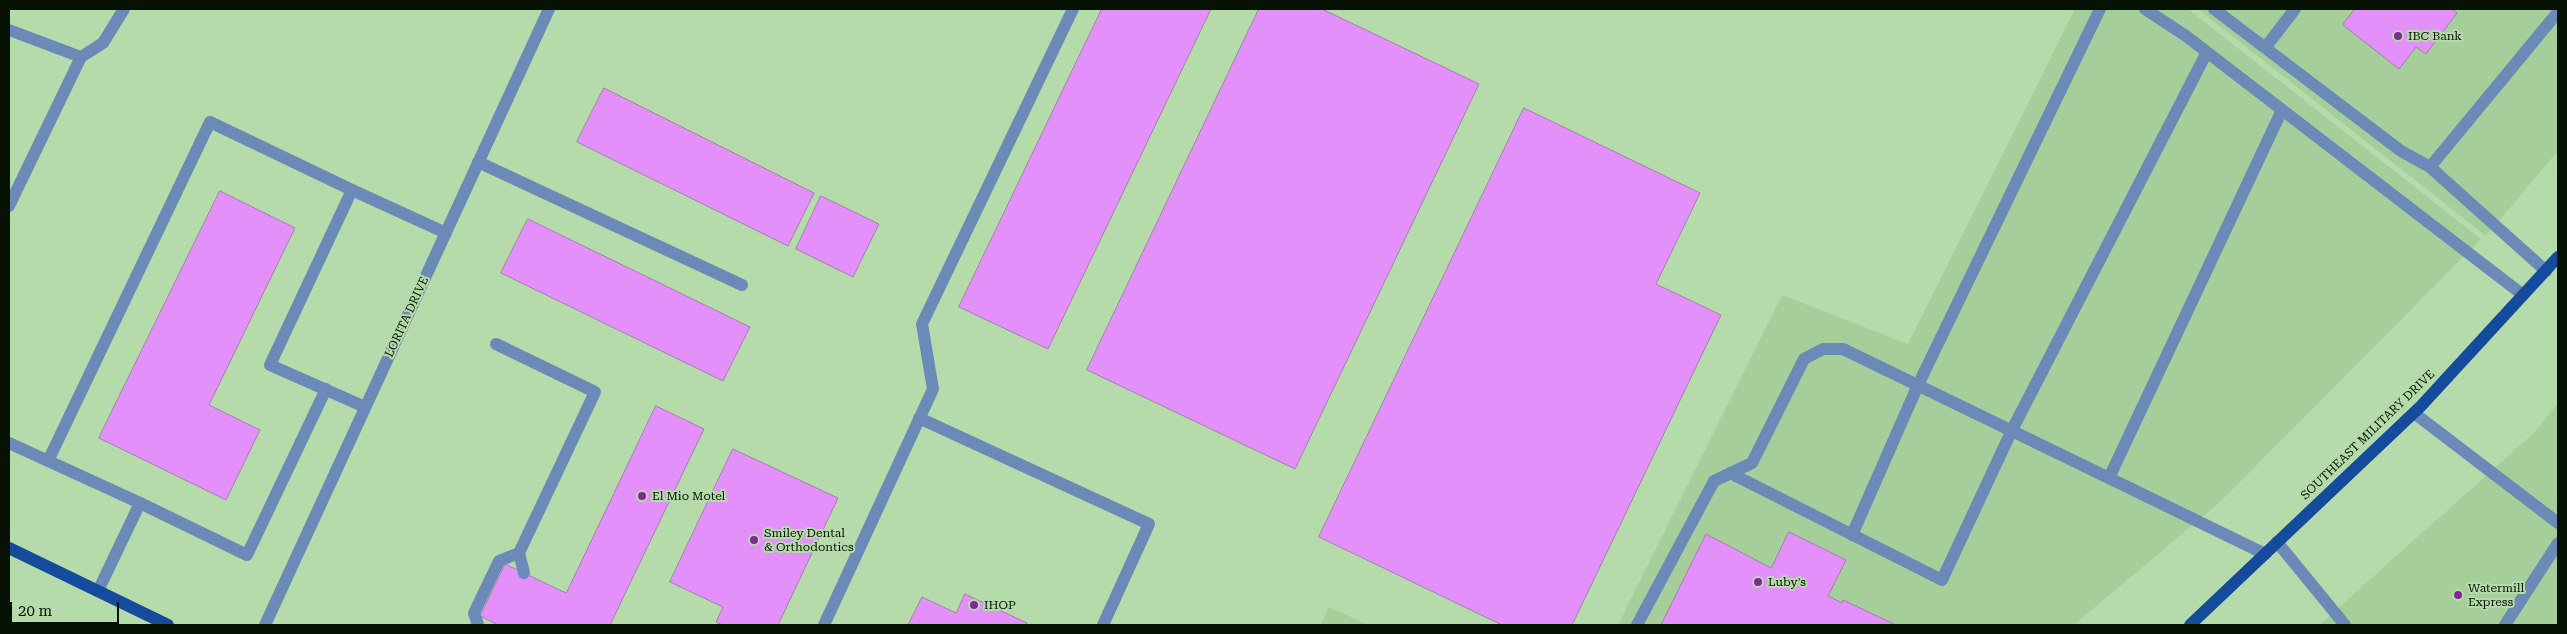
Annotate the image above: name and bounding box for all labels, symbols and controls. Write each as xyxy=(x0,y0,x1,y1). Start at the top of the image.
place label: IBC Bank xyxy=(2408,29,2462,43)
marker: IBC Bank xyxy=(2392,30,2404,42)
street label: LORITA DRIVE xyxy=(382,275,432,359)
street label: SOUTHEAST MILITARY DRIVE xyxy=(2298,367,2438,503)
place label: El Mio Motel xyxy=(652,489,725,503)
marker: El Mio Motel xyxy=(636,490,648,502)
place label: Smiley Dental & Orthodontics xyxy=(764,526,854,554)
marker: Smiley Dental & Orthodontics xyxy=(748,534,760,546)
place label: Luby's xyxy=(1768,575,1806,589)
marker: Luby's xyxy=(1752,576,1764,588)
place label: Watermill Express xyxy=(2468,581,2524,609)
marker: Watermill Express xyxy=(2452,589,2464,601)
scale bar xyxy=(12,592,121,624)
place label: IHOP xyxy=(984,598,1016,612)
marker: IHOP xyxy=(968,599,980,611)
text: 20 m xyxy=(18,602,52,620)

